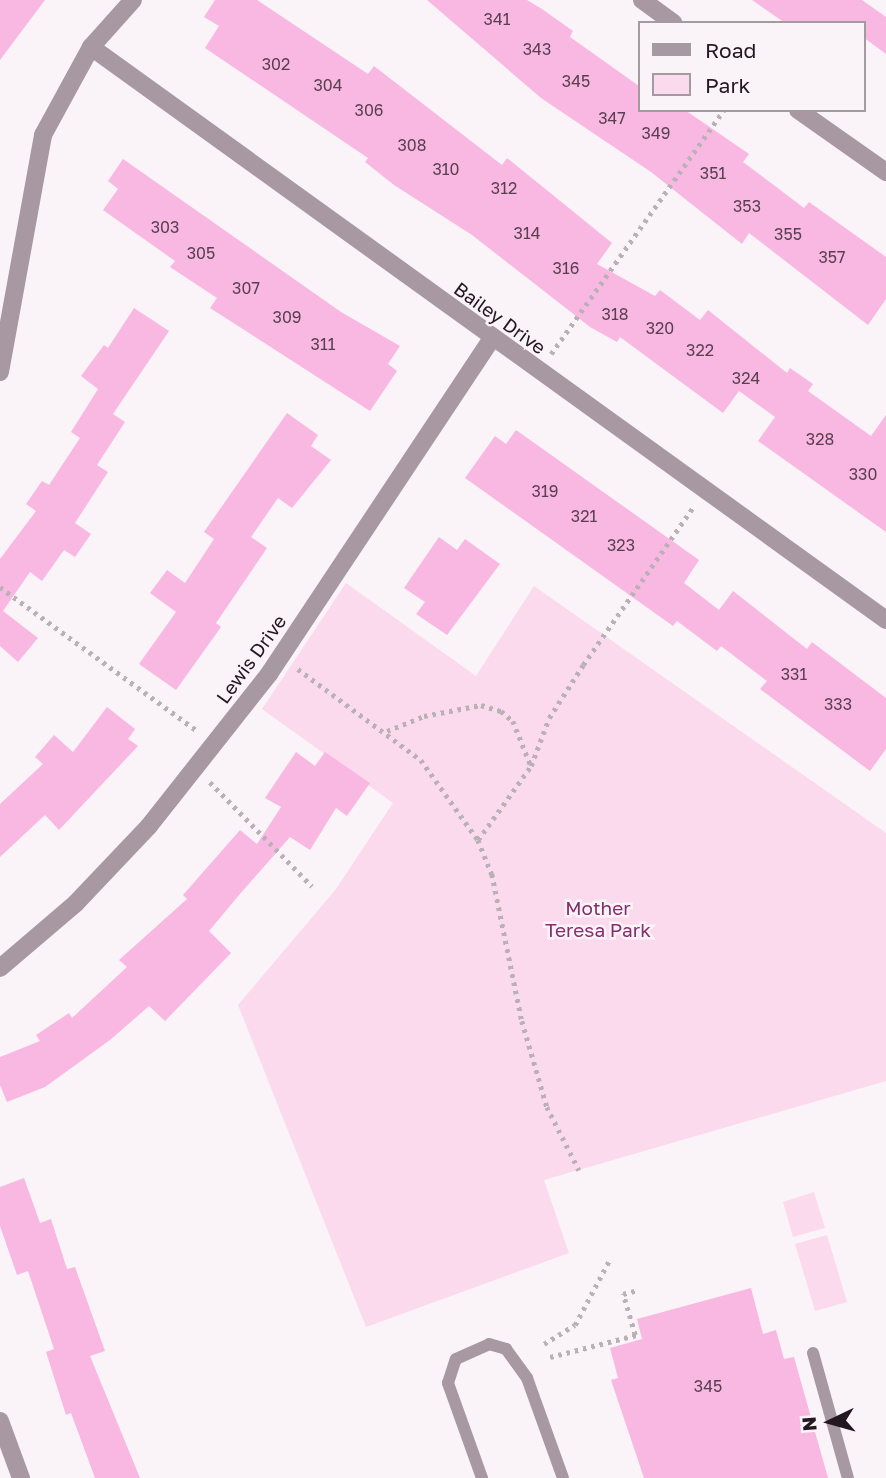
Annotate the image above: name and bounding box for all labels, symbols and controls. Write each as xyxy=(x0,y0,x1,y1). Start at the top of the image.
house number: 341 xyxy=(484,9,510,29)
legend xyxy=(638,21,865,112)
text: Road xyxy=(705,37,756,63)
house number: 343 xyxy=(523,39,551,59)
house number: 302 xyxy=(262,54,290,74)
house number: 345 xyxy=(562,71,590,91)
text: Park xyxy=(705,72,750,98)
house number: 304 xyxy=(313,75,343,95)
house number: 306 xyxy=(355,100,383,120)
house number: 347 xyxy=(598,108,626,128)
house number: 349 xyxy=(642,123,670,143)
house number: 308 xyxy=(397,135,427,155)
house number: 310 xyxy=(432,159,460,179)
house number: 351 xyxy=(700,163,726,183)
house number: 312 xyxy=(491,178,517,198)
house number: 353 xyxy=(733,196,761,216)
house number: 303 xyxy=(151,217,179,237)
house number: 314 xyxy=(514,223,540,243)
house number: 355 xyxy=(774,224,802,244)
house number: 305 xyxy=(187,243,215,263)
house number: 357 xyxy=(818,247,846,267)
house number: 316 xyxy=(553,258,579,278)
street label: Bailey Drive xyxy=(450,277,550,359)
house number: 307 xyxy=(232,278,260,298)
house number: 318 xyxy=(602,304,628,324)
house number: 309 xyxy=(273,307,301,327)
house number: 320 xyxy=(646,318,674,338)
house number: 311 xyxy=(311,334,335,354)
house number: 322 xyxy=(686,340,714,360)
house number: 324 xyxy=(732,368,760,388)
house number: 328 xyxy=(806,429,834,449)
house number: 330 xyxy=(849,464,877,484)
house number: 319 xyxy=(532,481,558,501)
house number: 321 xyxy=(571,506,597,526)
house number: 323 xyxy=(607,535,635,555)
street label: Lewis Drive xyxy=(211,610,291,708)
house number: 331 xyxy=(781,664,807,684)
house number: 333 xyxy=(824,694,852,714)
park label: Mother Teresa Park xyxy=(545,897,651,941)
house number: 345 xyxy=(694,1376,722,1396)
north arrow xyxy=(795,1387,865,1457)
text: N xyxy=(796,1416,821,1432)

